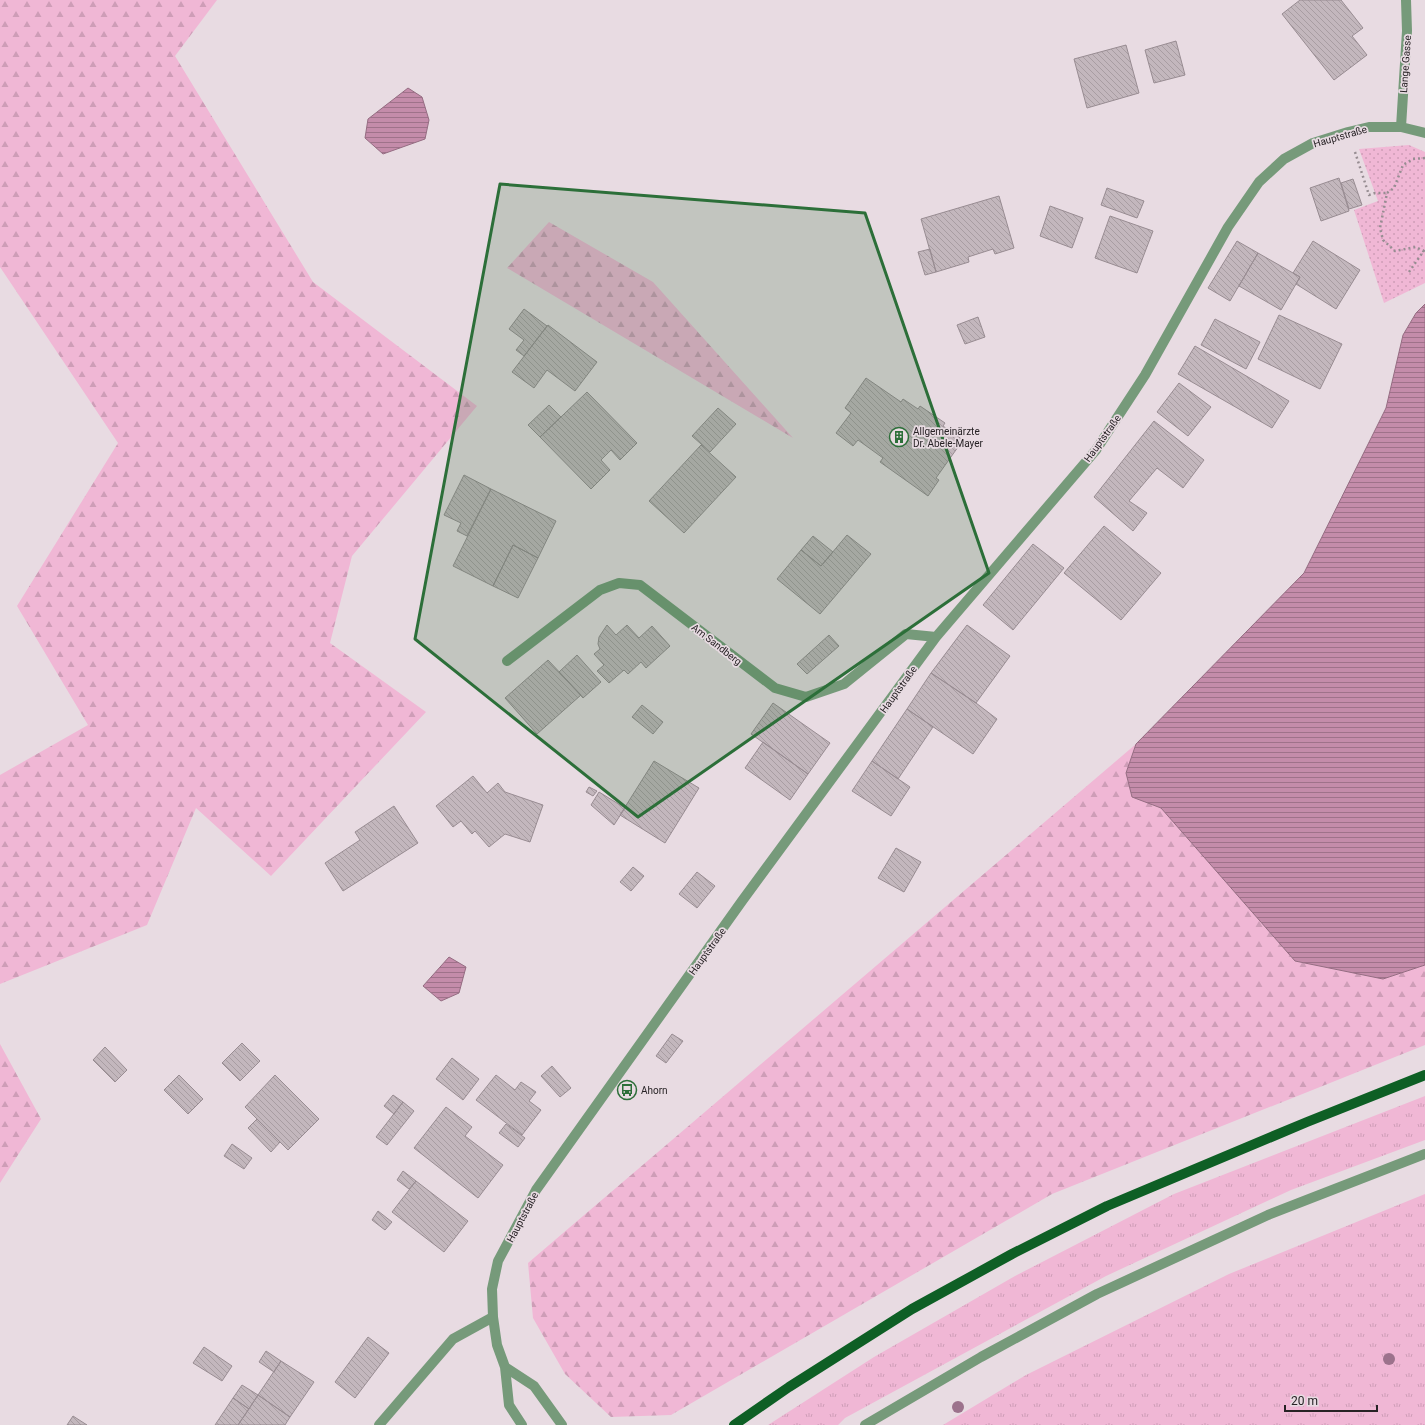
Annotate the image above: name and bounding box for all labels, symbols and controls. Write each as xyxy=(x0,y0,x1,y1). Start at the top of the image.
street label: Lange Gasse xyxy=(1398,35,1413,93)
street label: Hauptstraße xyxy=(1312,124,1368,149)
street label: Hauptstraße xyxy=(1082,413,1123,464)
building icon: Allgemeinärzte Dr. Abele-Mayer xyxy=(888,426,910,448)
place label: Allgemeinärzte Dr. Abele-Mayer xyxy=(913,426,983,449)
street label: Am Sandberg xyxy=(690,622,744,667)
street label: Hauptstraße xyxy=(878,664,919,715)
street label: Hauptstraße xyxy=(687,926,728,977)
bus stop icon: Ahorn xyxy=(616,1079,638,1101)
place label: Ahorn xyxy=(641,1085,668,1096)
street label: Hauptstraße xyxy=(505,1190,540,1244)
scale bar xyxy=(1285,1387,1377,1413)
text: 20 m xyxy=(1291,1394,1318,1408)

